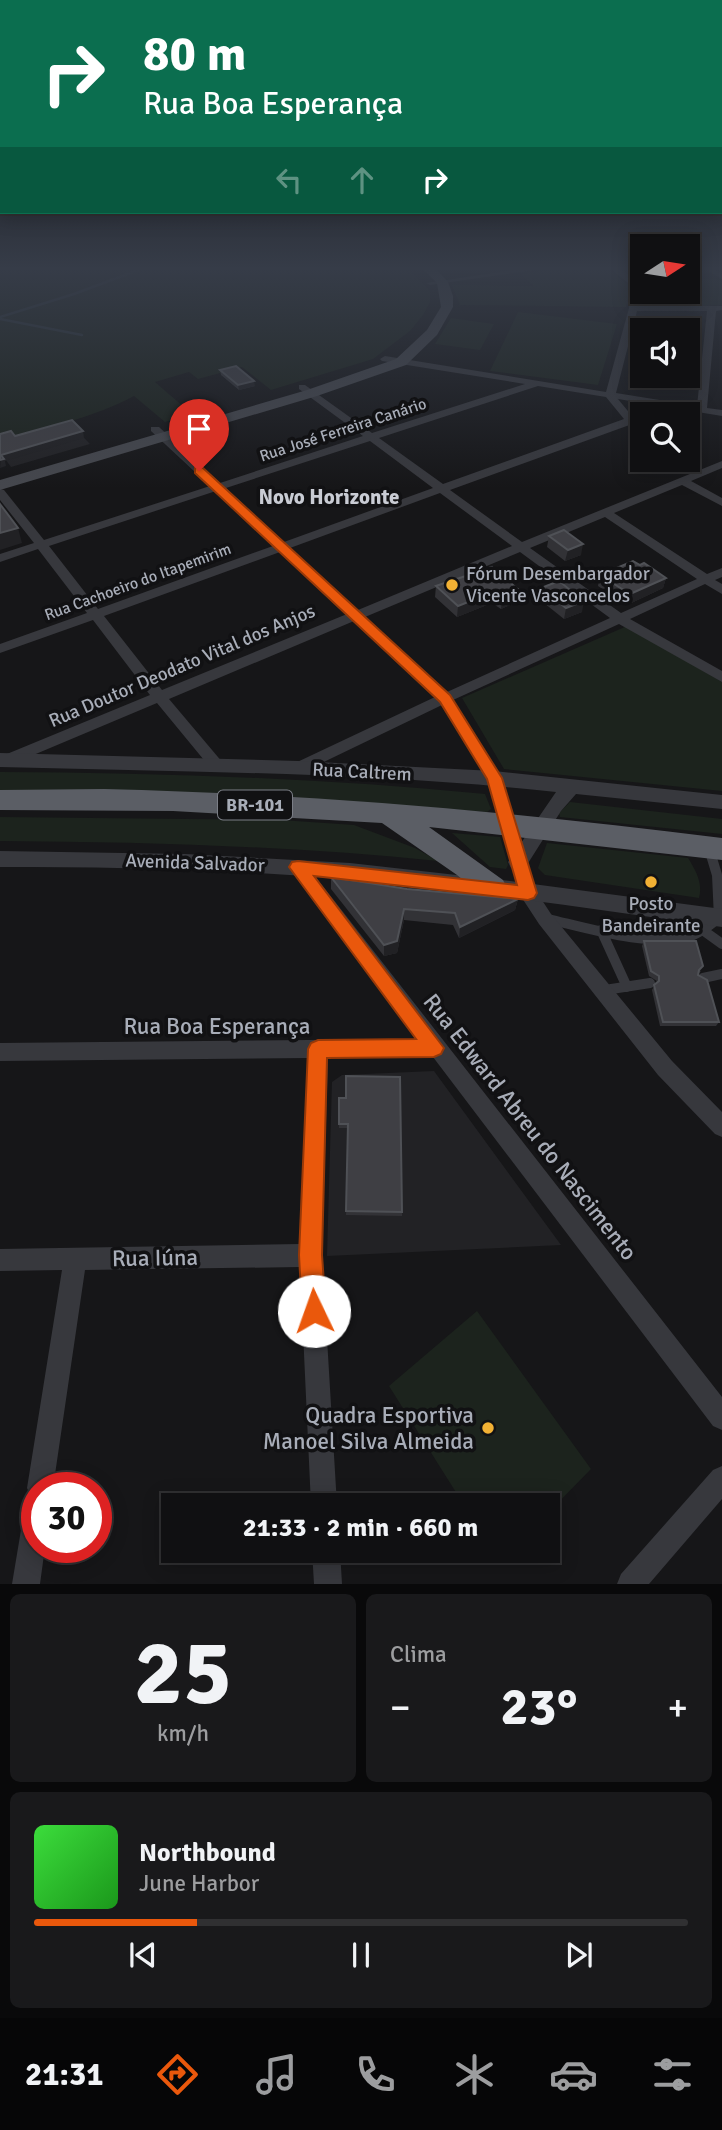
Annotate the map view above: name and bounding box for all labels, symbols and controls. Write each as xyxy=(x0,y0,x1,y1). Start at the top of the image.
text: 80 m xyxy=(143,24,246,84)
icon: right xyxy=(28,28,119,119)
text: Rua Boa Esperança xyxy=(143,84,403,123)
icon: left xyxy=(270,161,308,199)
icon: ahead xyxy=(343,161,381,199)
icon: right xyxy=(416,161,454,199)
north arrow xyxy=(630,234,700,304)
map controls xyxy=(630,234,700,472)
button: sound xyxy=(630,318,700,388)
street label: Rua José Ferreira Canário xyxy=(257,394,429,466)
pin xyxy=(169,399,229,471)
button: search xyxy=(630,402,700,472)
icon: arrive xyxy=(180,410,218,448)
district label: Novo Horizonte xyxy=(258,484,400,510)
street label: Rua Cachoeiro do Itapemirim xyxy=(42,539,234,625)
place label: Fórum Desembargador Vicente Vasconcelos xyxy=(466,562,650,608)
marker: Fórum Desembargador Vicente Vasconcelos xyxy=(444,577,460,593)
street label: Rua Doutor Deodato Vital dos Anjos xyxy=(45,599,319,733)
street label: Rua Caltrem xyxy=(312,757,412,787)
road number: BR-101 xyxy=(218,790,292,820)
street label: Avenida Salvador xyxy=(125,849,265,877)
marker: Posto Bandeirante xyxy=(643,874,659,890)
place label: Posto Bandeirante xyxy=(601,892,701,938)
street label: Rua Edward Abreu do Nascimento xyxy=(417,988,643,1266)
street label: Rua Boa Esperança xyxy=(123,1012,311,1041)
street label: Rua Iúna xyxy=(112,1243,198,1273)
position arrow xyxy=(277,1274,351,1348)
place label: Quadra Esportiva Manoel Silva Almeida xyxy=(263,1401,474,1456)
marker: Quadra Esportiva Manoel Silva Almeida xyxy=(480,1420,496,1436)
speed limit sign: 30 xyxy=(21,1472,112,1563)
text: 21:33 · 2 min · 660 m xyxy=(243,1512,478,1544)
text: 25 xyxy=(134,1617,232,1730)
text: Clima xyxy=(390,1640,447,1669)
text: 23° xyxy=(501,1675,577,1739)
text: − xyxy=(390,1684,411,1731)
text: + xyxy=(667,1684,688,1731)
text: km/h xyxy=(157,1719,209,1748)
text: Northbound xyxy=(139,1837,276,1869)
text: June Harbor xyxy=(139,1869,259,1898)
icon: previous xyxy=(124,1936,162,1974)
icon: pause xyxy=(342,1936,380,1974)
icon: next xyxy=(560,1936,598,1974)
icon: directions xyxy=(153,2050,202,2099)
icon: music xyxy=(252,2050,301,2099)
icon: phone xyxy=(351,2050,400,2099)
icon: climate xyxy=(450,2050,499,2099)
icon: car xyxy=(549,2050,598,2099)
icon: filters xyxy=(648,2050,697,2099)
text: 21:31 xyxy=(25,2055,104,2094)

